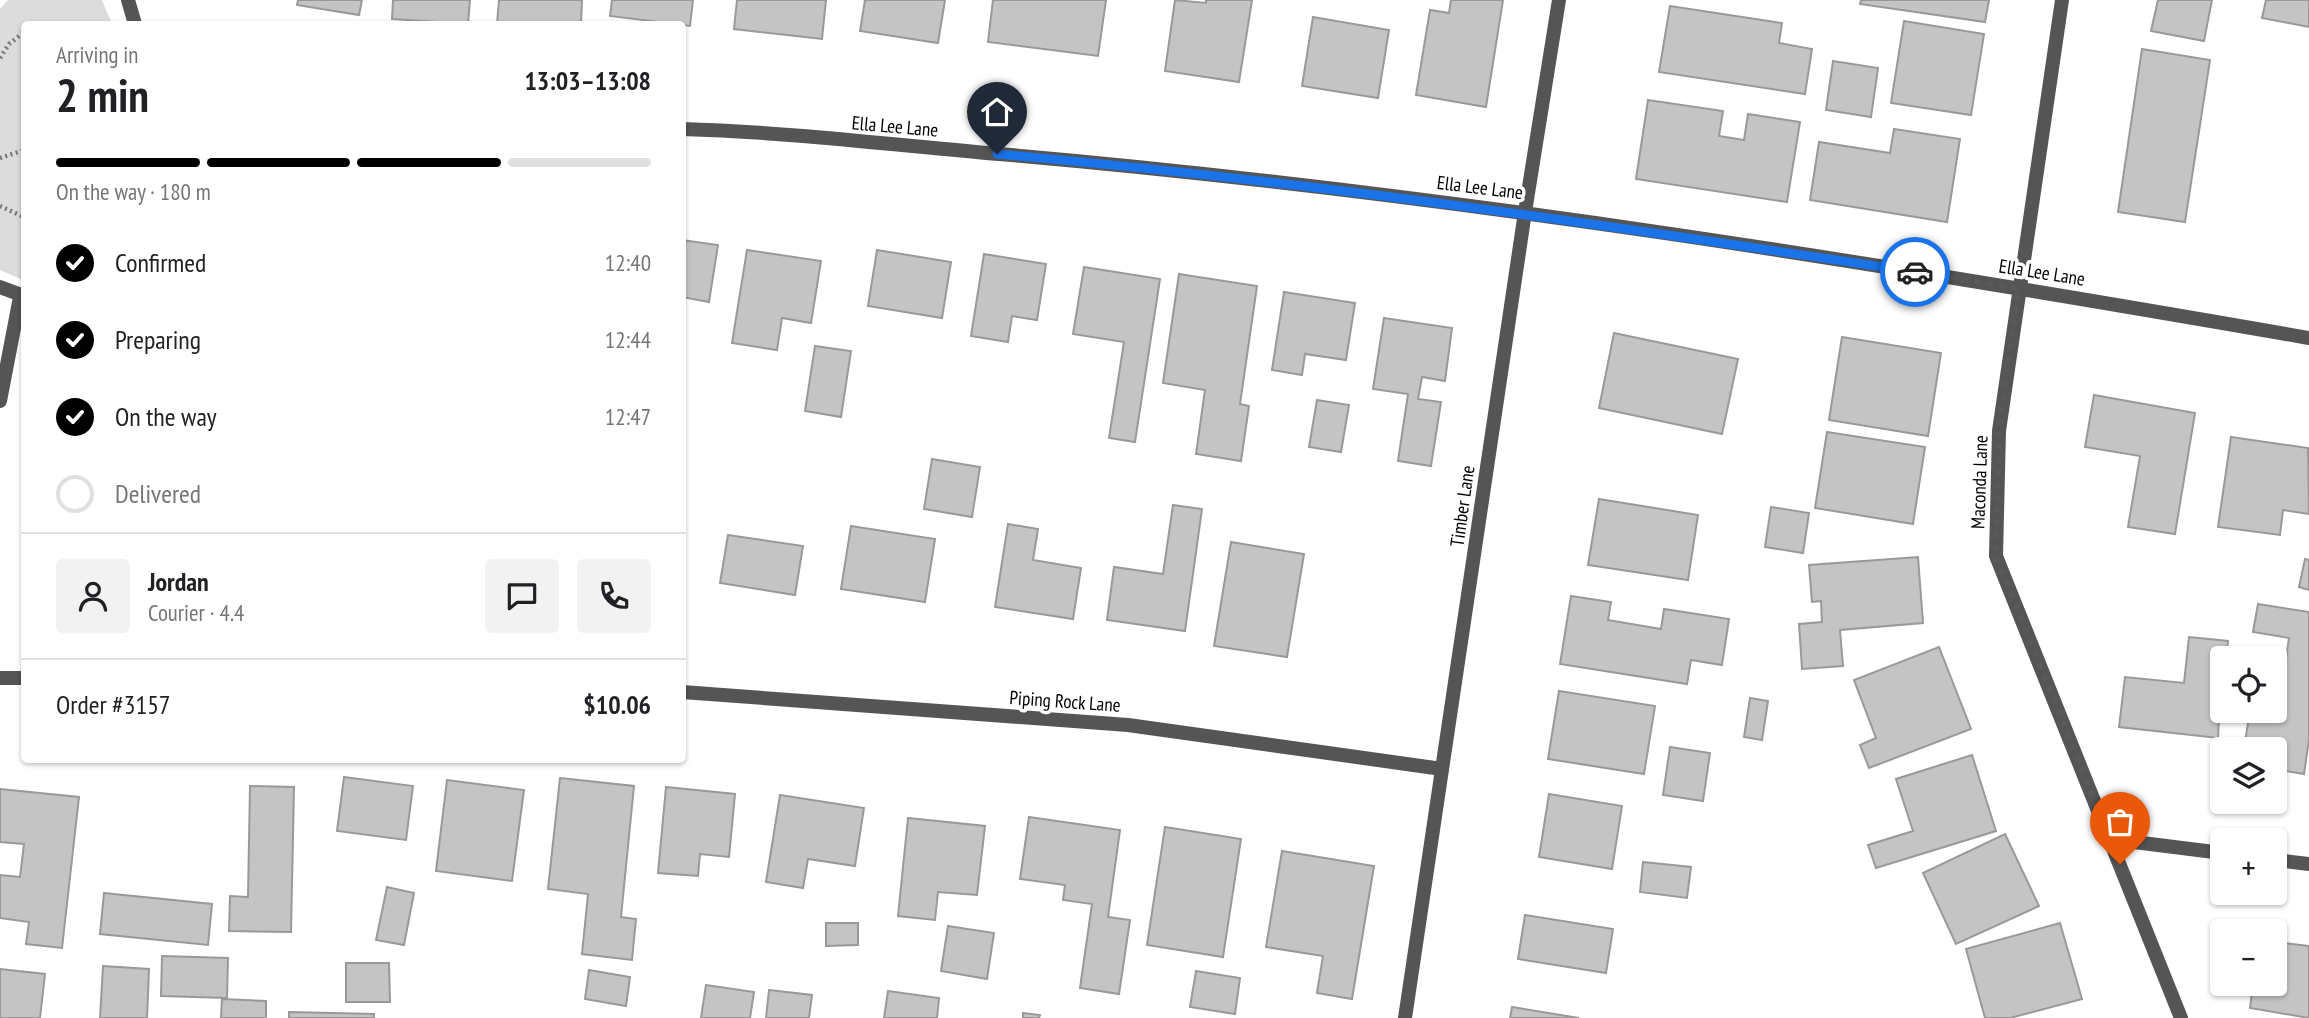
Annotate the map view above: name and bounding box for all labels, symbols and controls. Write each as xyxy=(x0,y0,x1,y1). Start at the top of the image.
text: Arriving in xyxy=(56,40,138,69)
text: 13:03–13:08 xyxy=(524,64,651,97)
text: 2 min xyxy=(56,65,149,125)
pin xyxy=(967,82,1027,154)
icon: home xyxy=(978,93,1016,131)
street label: Ella Lee Lane xyxy=(851,110,939,142)
street label: Ella Lee Lane xyxy=(1436,170,1525,204)
text: On the way · 180 m xyxy=(56,177,211,206)
courier xyxy=(1880,237,1950,307)
icon: check xyxy=(56,244,94,282)
text: Confirmed xyxy=(115,246,206,279)
text: 12:40 xyxy=(605,248,651,277)
icon: car xyxy=(1896,253,1934,291)
street label: Ella Lee Lane xyxy=(1997,253,2087,291)
icon: check xyxy=(56,321,94,359)
text: Preparing xyxy=(115,323,201,356)
text: 12:44 xyxy=(605,325,651,354)
icon: check xyxy=(56,398,94,436)
text: On the way xyxy=(115,400,217,433)
text: 12:47 xyxy=(605,402,651,431)
street label: Maconda Lane xyxy=(1965,434,1993,529)
street label: Timber Lane xyxy=(1444,464,1480,548)
text: Delivered xyxy=(115,477,201,510)
button: person xyxy=(56,559,130,633)
button: chat xyxy=(485,559,559,633)
button: phone xyxy=(577,559,651,633)
text: Jordan xyxy=(148,565,209,598)
text: Courier · 4.4 xyxy=(148,598,244,627)
map controls xyxy=(2210,646,2287,996)
button: locate xyxy=(2210,646,2287,723)
street label: Piping Rock Lane xyxy=(1009,685,1122,717)
text: Order #3157 xyxy=(56,688,171,721)
text: $10.06 xyxy=(583,688,651,721)
button: layers xyxy=(2210,737,2287,814)
pin xyxy=(2090,792,2150,864)
icon: bag xyxy=(2101,803,2139,841)
button: + xyxy=(2210,828,2287,905)
button: − xyxy=(2210,919,2287,996)

